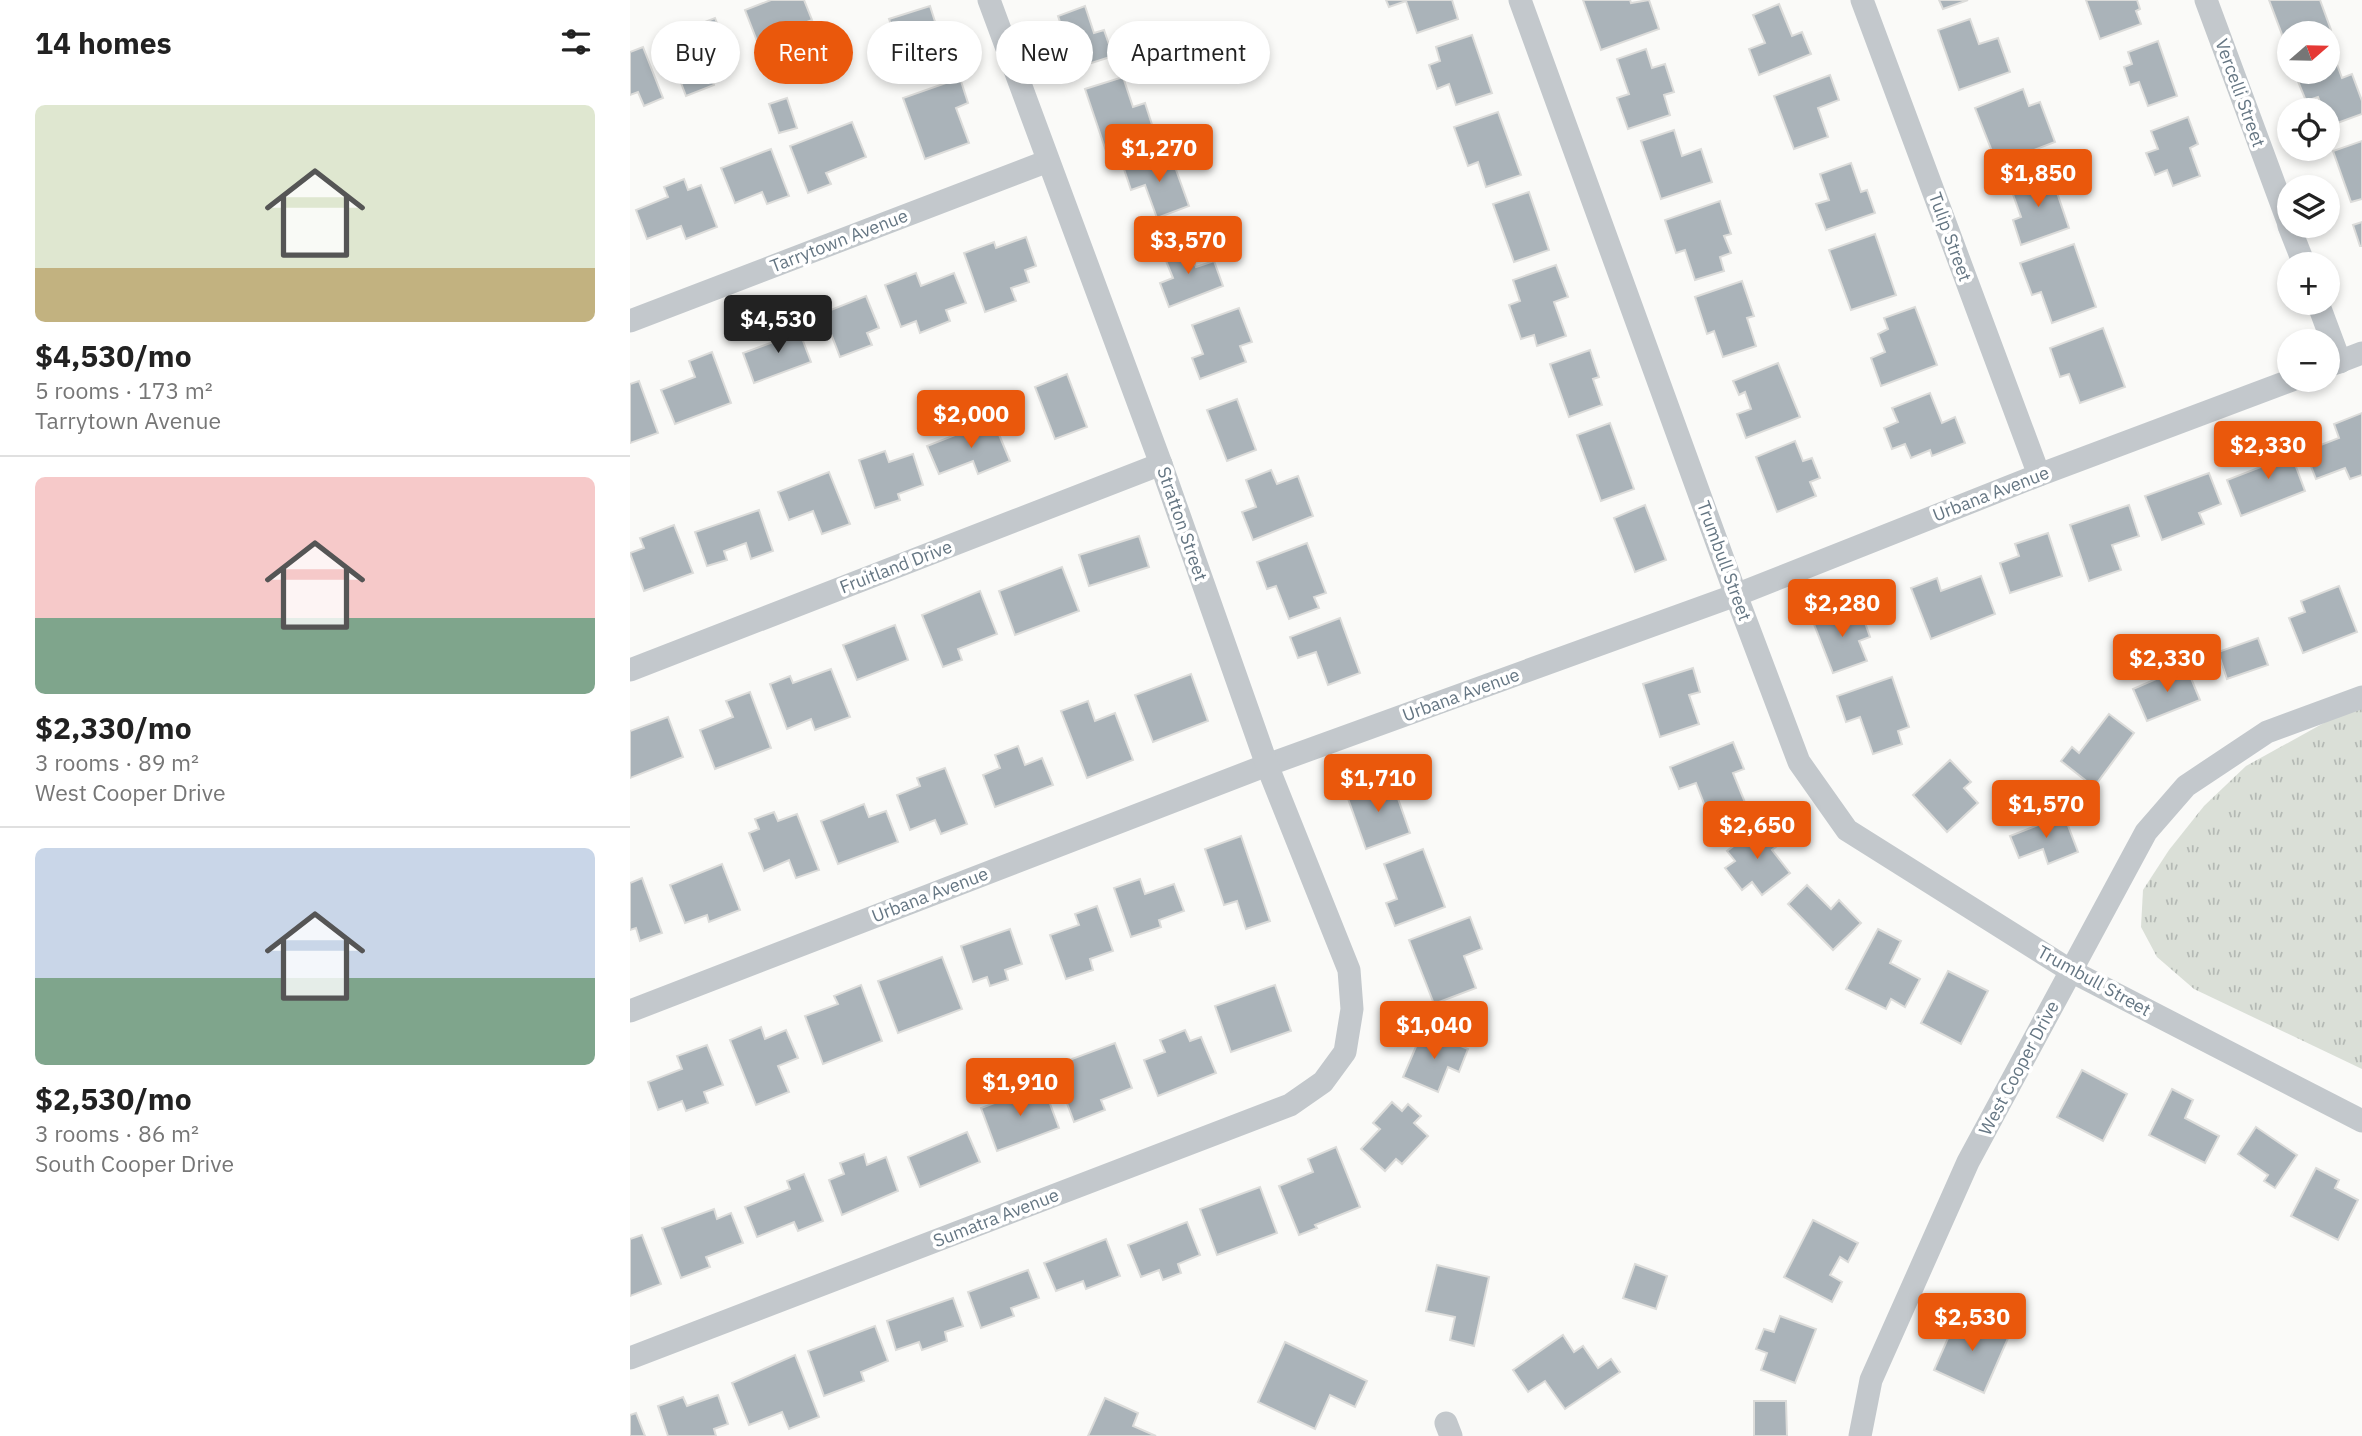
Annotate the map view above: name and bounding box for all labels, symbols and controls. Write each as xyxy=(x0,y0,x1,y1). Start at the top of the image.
chip: Buy xyxy=(651,21,740,84)
chip: Rent xyxy=(754,21,853,84)
chip: Filters xyxy=(867,21,982,84)
chip: New xyxy=(996,21,1093,84)
chip: Apartment xyxy=(1107,21,1270,84)
north arrow xyxy=(2277,21,2340,84)
map controls xyxy=(2277,21,2340,392)
text: 14 homes xyxy=(35,23,172,62)
icon: filters xyxy=(557,23,595,61)
street label: Vercelli Street xyxy=(2210,36,2271,150)
button: locate xyxy=(2277,98,2340,161)
pin: $1,270 xyxy=(1102,124,1216,184)
text: $1,270 xyxy=(1121,132,1197,162)
icon: home xyxy=(252,150,378,276)
pin: $1,850 xyxy=(1981,150,2095,209)
text: $1,850 xyxy=(2000,157,2076,187)
button: layers xyxy=(2277,175,2340,238)
street label: Tulip Street xyxy=(1924,189,1977,284)
street label: Tarrytown Avenue xyxy=(767,204,911,277)
pin: $3,570 xyxy=(1131,216,1245,276)
text: $3,570 xyxy=(1150,224,1226,254)
button: + xyxy=(2277,252,2340,315)
pin: $4,530 xyxy=(721,296,835,355)
text: $4,530 xyxy=(740,303,816,333)
button: − xyxy=(2277,329,2340,392)
text: $4,530/mo xyxy=(35,336,192,375)
text: 5 rooms · 173 m² xyxy=(35,375,213,405)
pin: $2,000 xyxy=(914,391,1028,450)
text: $2,000 xyxy=(933,398,1009,428)
text: Tarrytown Avenue xyxy=(35,405,221,435)
pin: $2,330 xyxy=(2211,421,2325,481)
text: $2,330 xyxy=(2230,429,2306,459)
street label: Urbana Avenue xyxy=(1929,461,2052,526)
street label: Stratton Street xyxy=(1152,464,1213,584)
street label: Trumbull Street xyxy=(1692,498,1757,624)
icon: home xyxy=(252,522,378,648)
street label: Fruitland Drive xyxy=(836,535,955,599)
pin: $2,280 xyxy=(1785,580,1899,639)
text: $2,280 xyxy=(1804,587,1880,617)
pin: $2,330 xyxy=(2110,634,2224,694)
text: $2,330 xyxy=(2129,642,2205,672)
street label: Urbana Avenue xyxy=(1399,663,1523,726)
text: $2,330/mo xyxy=(35,708,192,747)
text: 3 rooms · 89 m² xyxy=(35,747,199,777)
pin: $1,710 xyxy=(1321,754,1435,814)
text: $1,710 xyxy=(1340,762,1416,792)
text: West Cooper Drive xyxy=(35,777,226,807)
pin: $1,570 xyxy=(1989,780,2103,840)
text: $1,570 xyxy=(2008,788,2084,818)
pin: $2,650 xyxy=(1700,802,1814,861)
text: $2,650 xyxy=(1719,809,1795,839)
street label: Urbana Avenue xyxy=(868,862,991,927)
icon: home xyxy=(252,893,378,1019)
street label: Trumbull Street xyxy=(2034,940,2155,1021)
street label: West Cooper Drive xyxy=(1973,996,2064,1139)
pin: $1,040 xyxy=(1377,1002,1491,1061)
text: $1,040 xyxy=(1396,1009,1472,1039)
pin: $1,910 xyxy=(963,1058,1077,1118)
text: $1,910 xyxy=(982,1066,1058,1096)
text: $2,530/mo xyxy=(35,1079,192,1118)
text: 3 rooms · 86 m² xyxy=(35,1118,199,1148)
text: South Cooper Drive xyxy=(35,1148,234,1178)
street label: Sumatra Avenue xyxy=(930,1183,1062,1252)
pin: $2,530 xyxy=(1915,1294,2029,1353)
text: $2,530 xyxy=(1934,1301,2010,1331)

